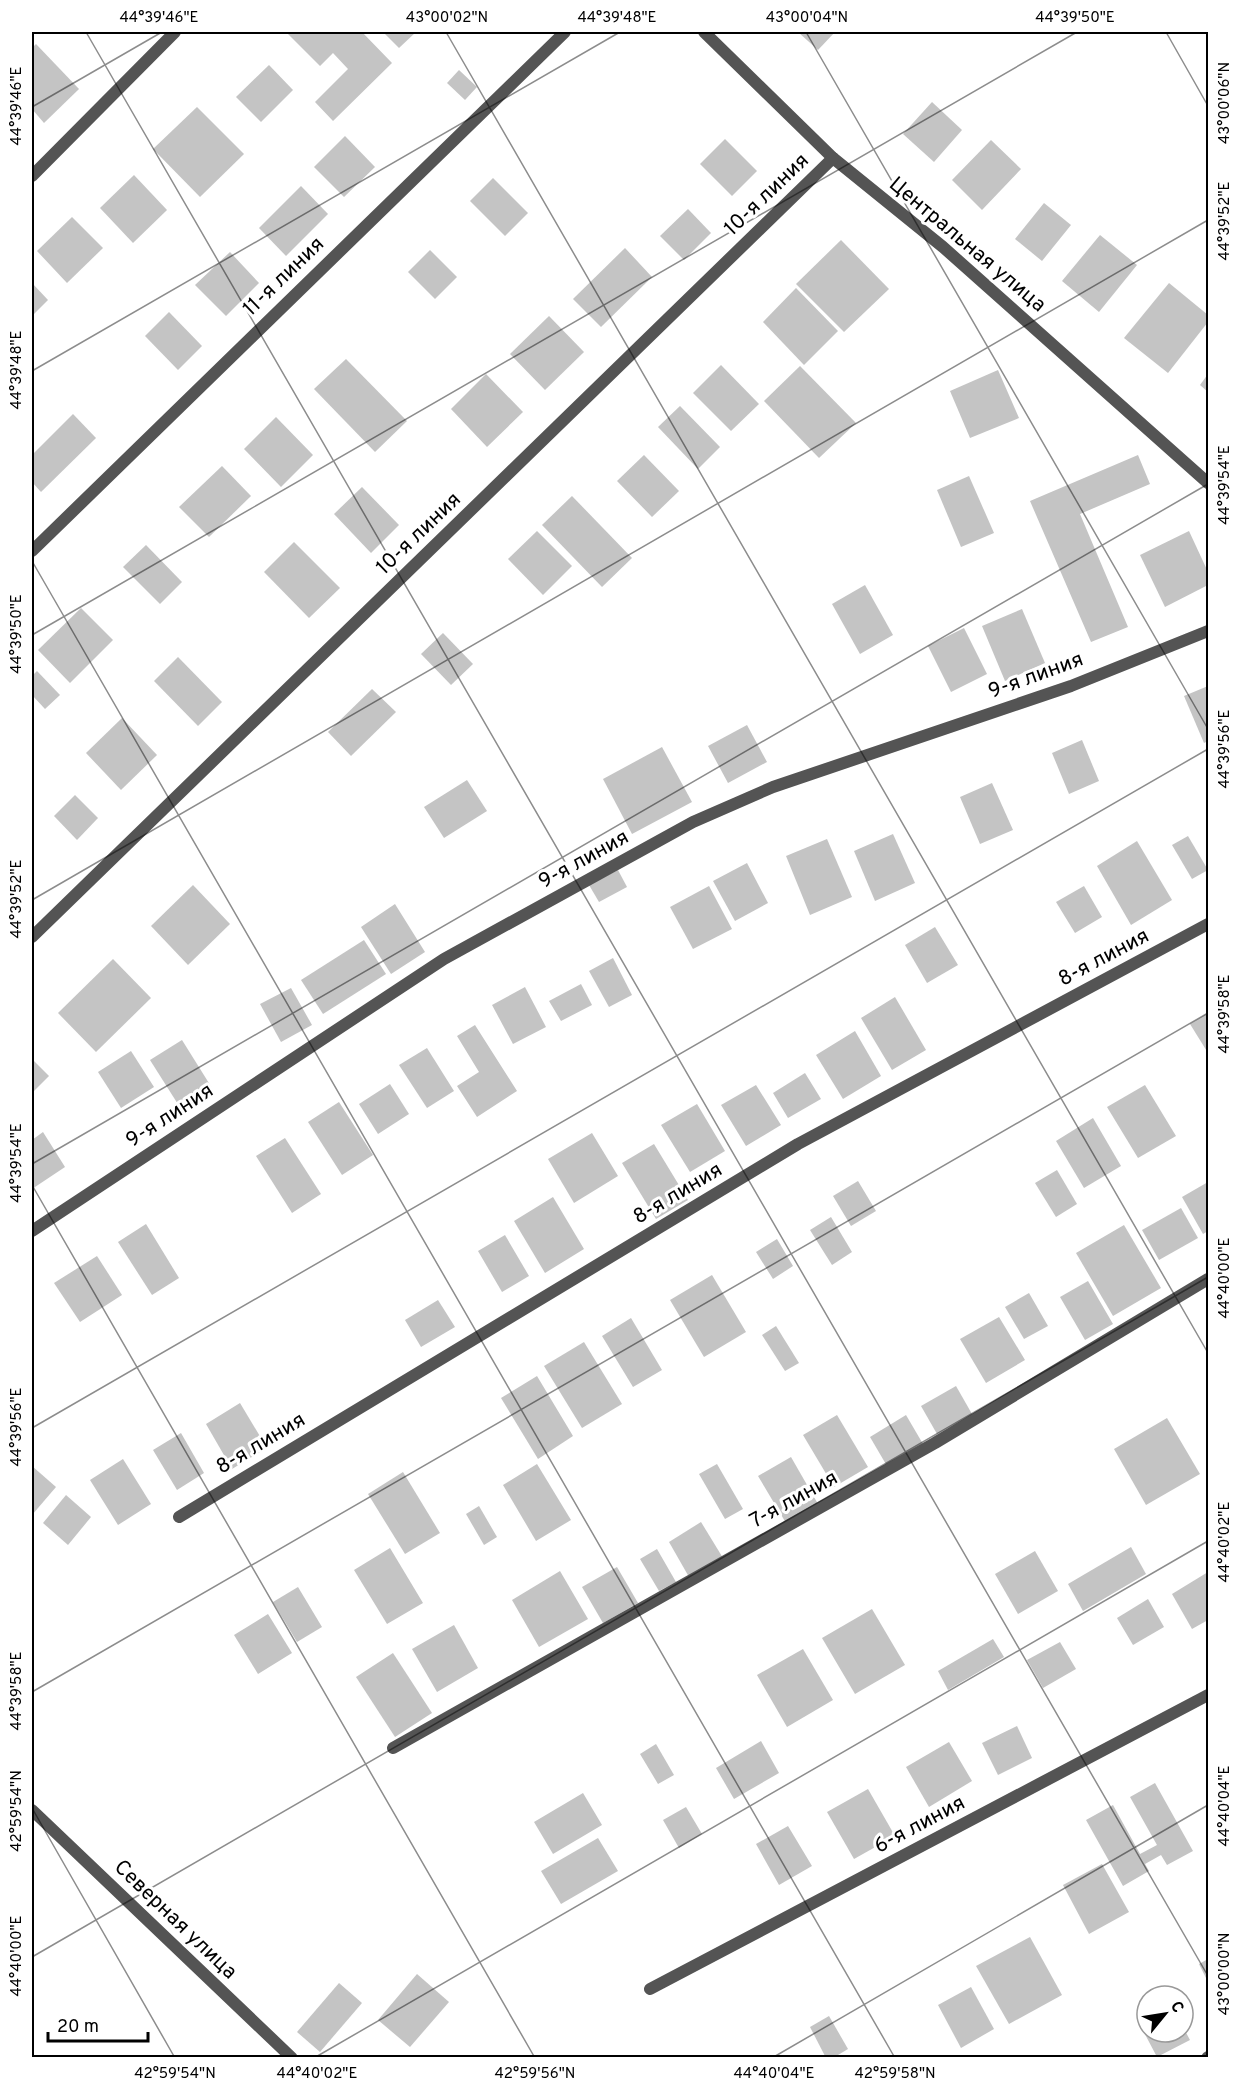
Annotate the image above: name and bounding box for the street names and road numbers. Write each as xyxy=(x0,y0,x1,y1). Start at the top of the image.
street label: 10-я линия xyxy=(719,148,815,242)
street label: Центральная улица xyxy=(883,171,1051,319)
street label: 11-я линия xyxy=(237,231,331,323)
street label: 10-я линия xyxy=(371,487,467,581)
street label: 9-я линия xyxy=(985,646,1087,706)
street label: 9-я линия xyxy=(534,824,634,896)
street label: 8-я линия xyxy=(1054,923,1154,993)
street label: 9-я линия xyxy=(121,1078,219,1154)
street label: 8-я линия xyxy=(628,1157,728,1231)
street label: 8-я линия xyxy=(211,1407,311,1481)
street label: 7-я линия xyxy=(745,1465,843,1535)
street label: 6-я линия xyxy=(870,1790,970,1860)
street label: Северная улица xyxy=(108,1854,242,1986)

